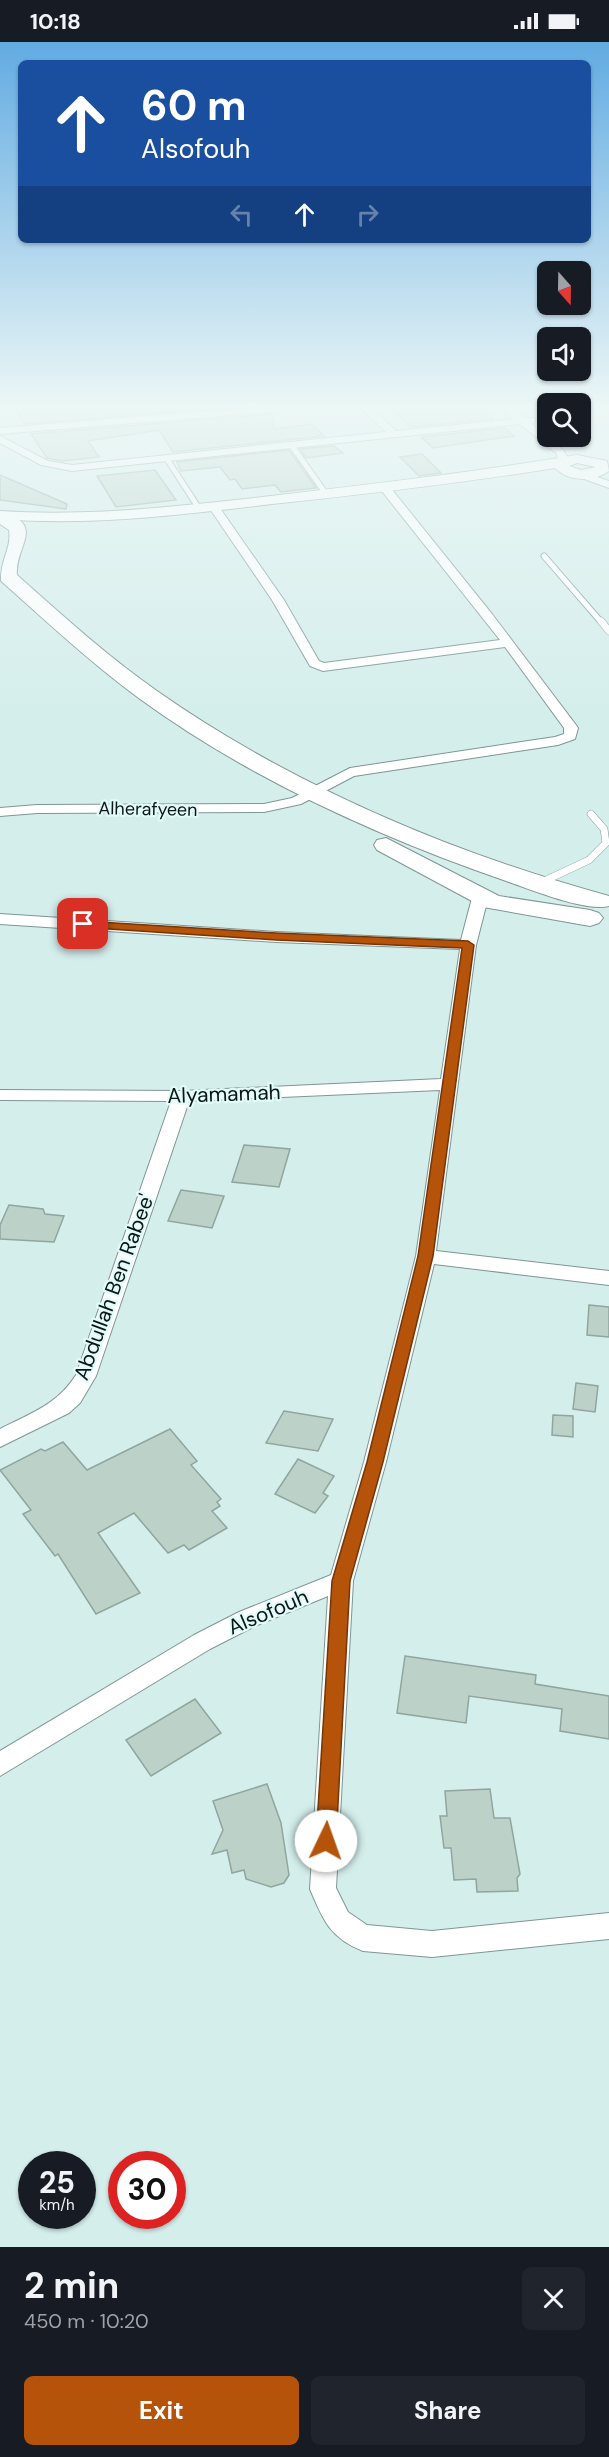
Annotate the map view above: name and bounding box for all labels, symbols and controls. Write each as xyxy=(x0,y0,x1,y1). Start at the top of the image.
text: 10:18 xyxy=(30,7,81,36)
text: 60 m xyxy=(141,78,247,133)
icon: ahead xyxy=(42,84,120,162)
text: Alsofouh xyxy=(141,131,250,166)
icon: left xyxy=(225,198,258,231)
icon: ahead xyxy=(288,198,321,231)
icon: right xyxy=(351,198,384,231)
north arrow xyxy=(537,261,591,315)
map controls xyxy=(537,261,591,447)
button: sound xyxy=(537,327,591,381)
button: search xyxy=(537,393,591,447)
street label: Alherafyeen xyxy=(98,796,198,822)
pin xyxy=(57,898,108,949)
icon: arrive xyxy=(66,907,99,940)
street label: Alyamamah xyxy=(167,1078,281,1110)
street label: Abdullah Ben Rabee' xyxy=(67,1190,161,1384)
street label: Alsofouh xyxy=(223,1583,313,1641)
position arrow xyxy=(294,1809,358,1873)
speed limit sign: 30 xyxy=(108,2151,186,2229)
text: 25 xyxy=(39,2163,75,2202)
text: km/h xyxy=(39,2195,75,2215)
text: 2 min xyxy=(24,2262,119,2309)
button: close xyxy=(522,2267,585,2330)
text: 450 m · 10:20 xyxy=(24,2308,149,2334)
button: Exit xyxy=(24,2376,299,2445)
button: Share xyxy=(311,2376,585,2445)

